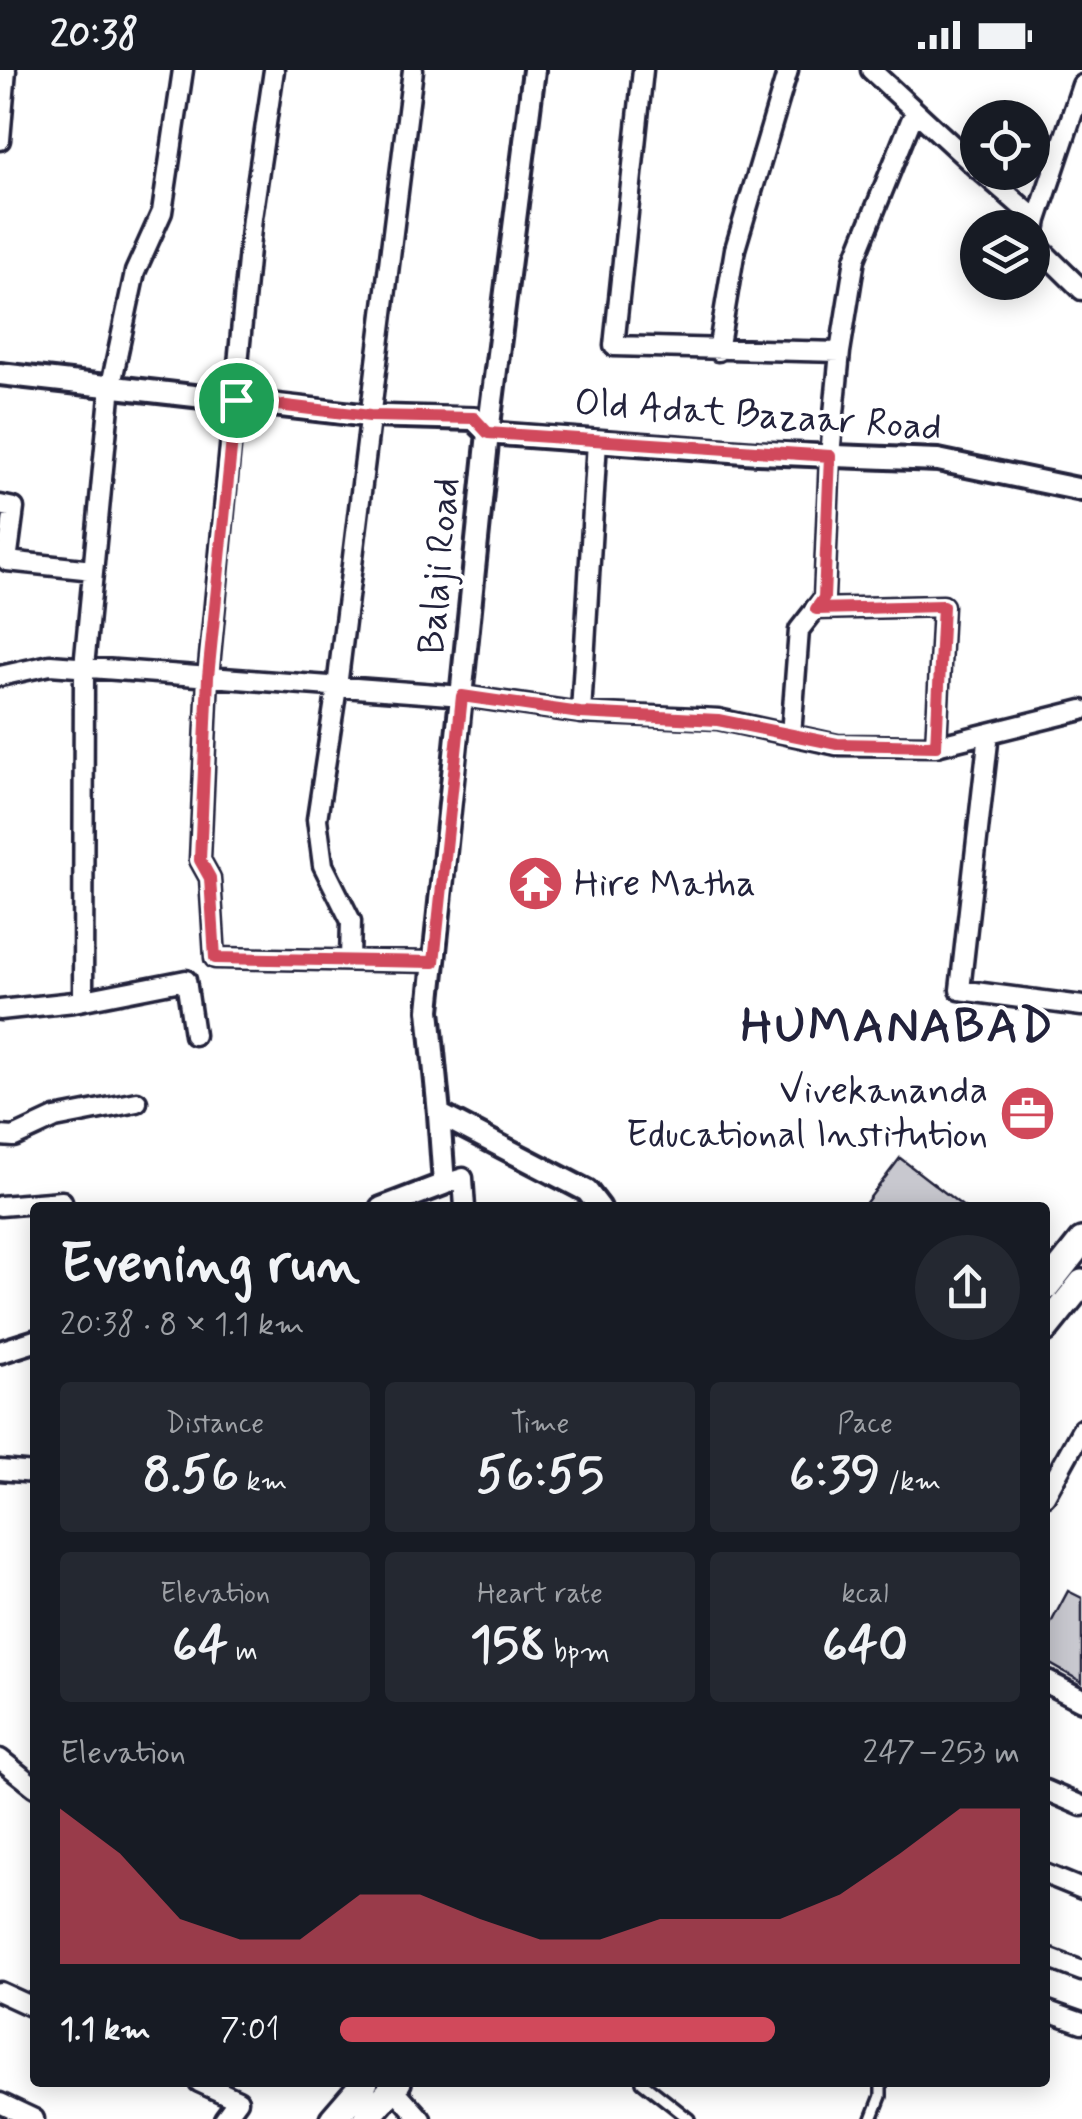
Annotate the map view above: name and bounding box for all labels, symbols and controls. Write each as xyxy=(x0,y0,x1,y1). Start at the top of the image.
text: 20:38 xyxy=(50,11,139,60)
map controls xyxy=(960,100,1050,300)
button: locate xyxy=(960,100,1050,190)
button: layers xyxy=(960,210,1050,300)
pin xyxy=(194,358,279,443)
icon: arrive xyxy=(209,373,264,428)
street label: Old Adat Bazaar Road xyxy=(573,379,943,453)
street label: Balaji Road xyxy=(408,476,472,656)
temple icon: Hire Matha xyxy=(505,854,565,914)
place label: Hire Matha xyxy=(574,860,756,909)
district label: HUMANABAD xyxy=(741,996,1055,1059)
place label: Vivekananda Educational Institution xyxy=(626,1067,988,1160)
office icon: Vivekananda Educational Institution xyxy=(997,1083,1057,1143)
text: Evening run xyxy=(60,1230,360,1302)
button: share xyxy=(915,1235,1020,1340)
text: 20:38 · 8 × 1.1 km xyxy=(60,1304,305,1346)
text: Distance xyxy=(166,1406,264,1443)
text: Time xyxy=(511,1406,569,1443)
text: Pace xyxy=(837,1406,893,1443)
text: 8.56 xyxy=(143,1443,239,1509)
text: 56:55 xyxy=(476,1443,604,1509)
text: 6:39 xyxy=(789,1443,880,1509)
text: km xyxy=(239,1464,287,1501)
text: /km xyxy=(880,1464,941,1501)
text: Elevation xyxy=(160,1576,270,1613)
text: Heart rate xyxy=(477,1576,603,1613)
text: kcal xyxy=(841,1576,889,1613)
text: 64 xyxy=(172,1613,228,1679)
text: 158 xyxy=(470,1613,546,1679)
text: 640 xyxy=(822,1613,908,1679)
text: m xyxy=(228,1634,258,1671)
text: bpm xyxy=(546,1634,610,1671)
text: Elevation xyxy=(60,1732,186,1774)
text: 247–253 m xyxy=(862,1732,1020,1774)
text: 1.1 km xyxy=(60,2009,151,2051)
text: 7:01 xyxy=(220,2009,280,2051)

